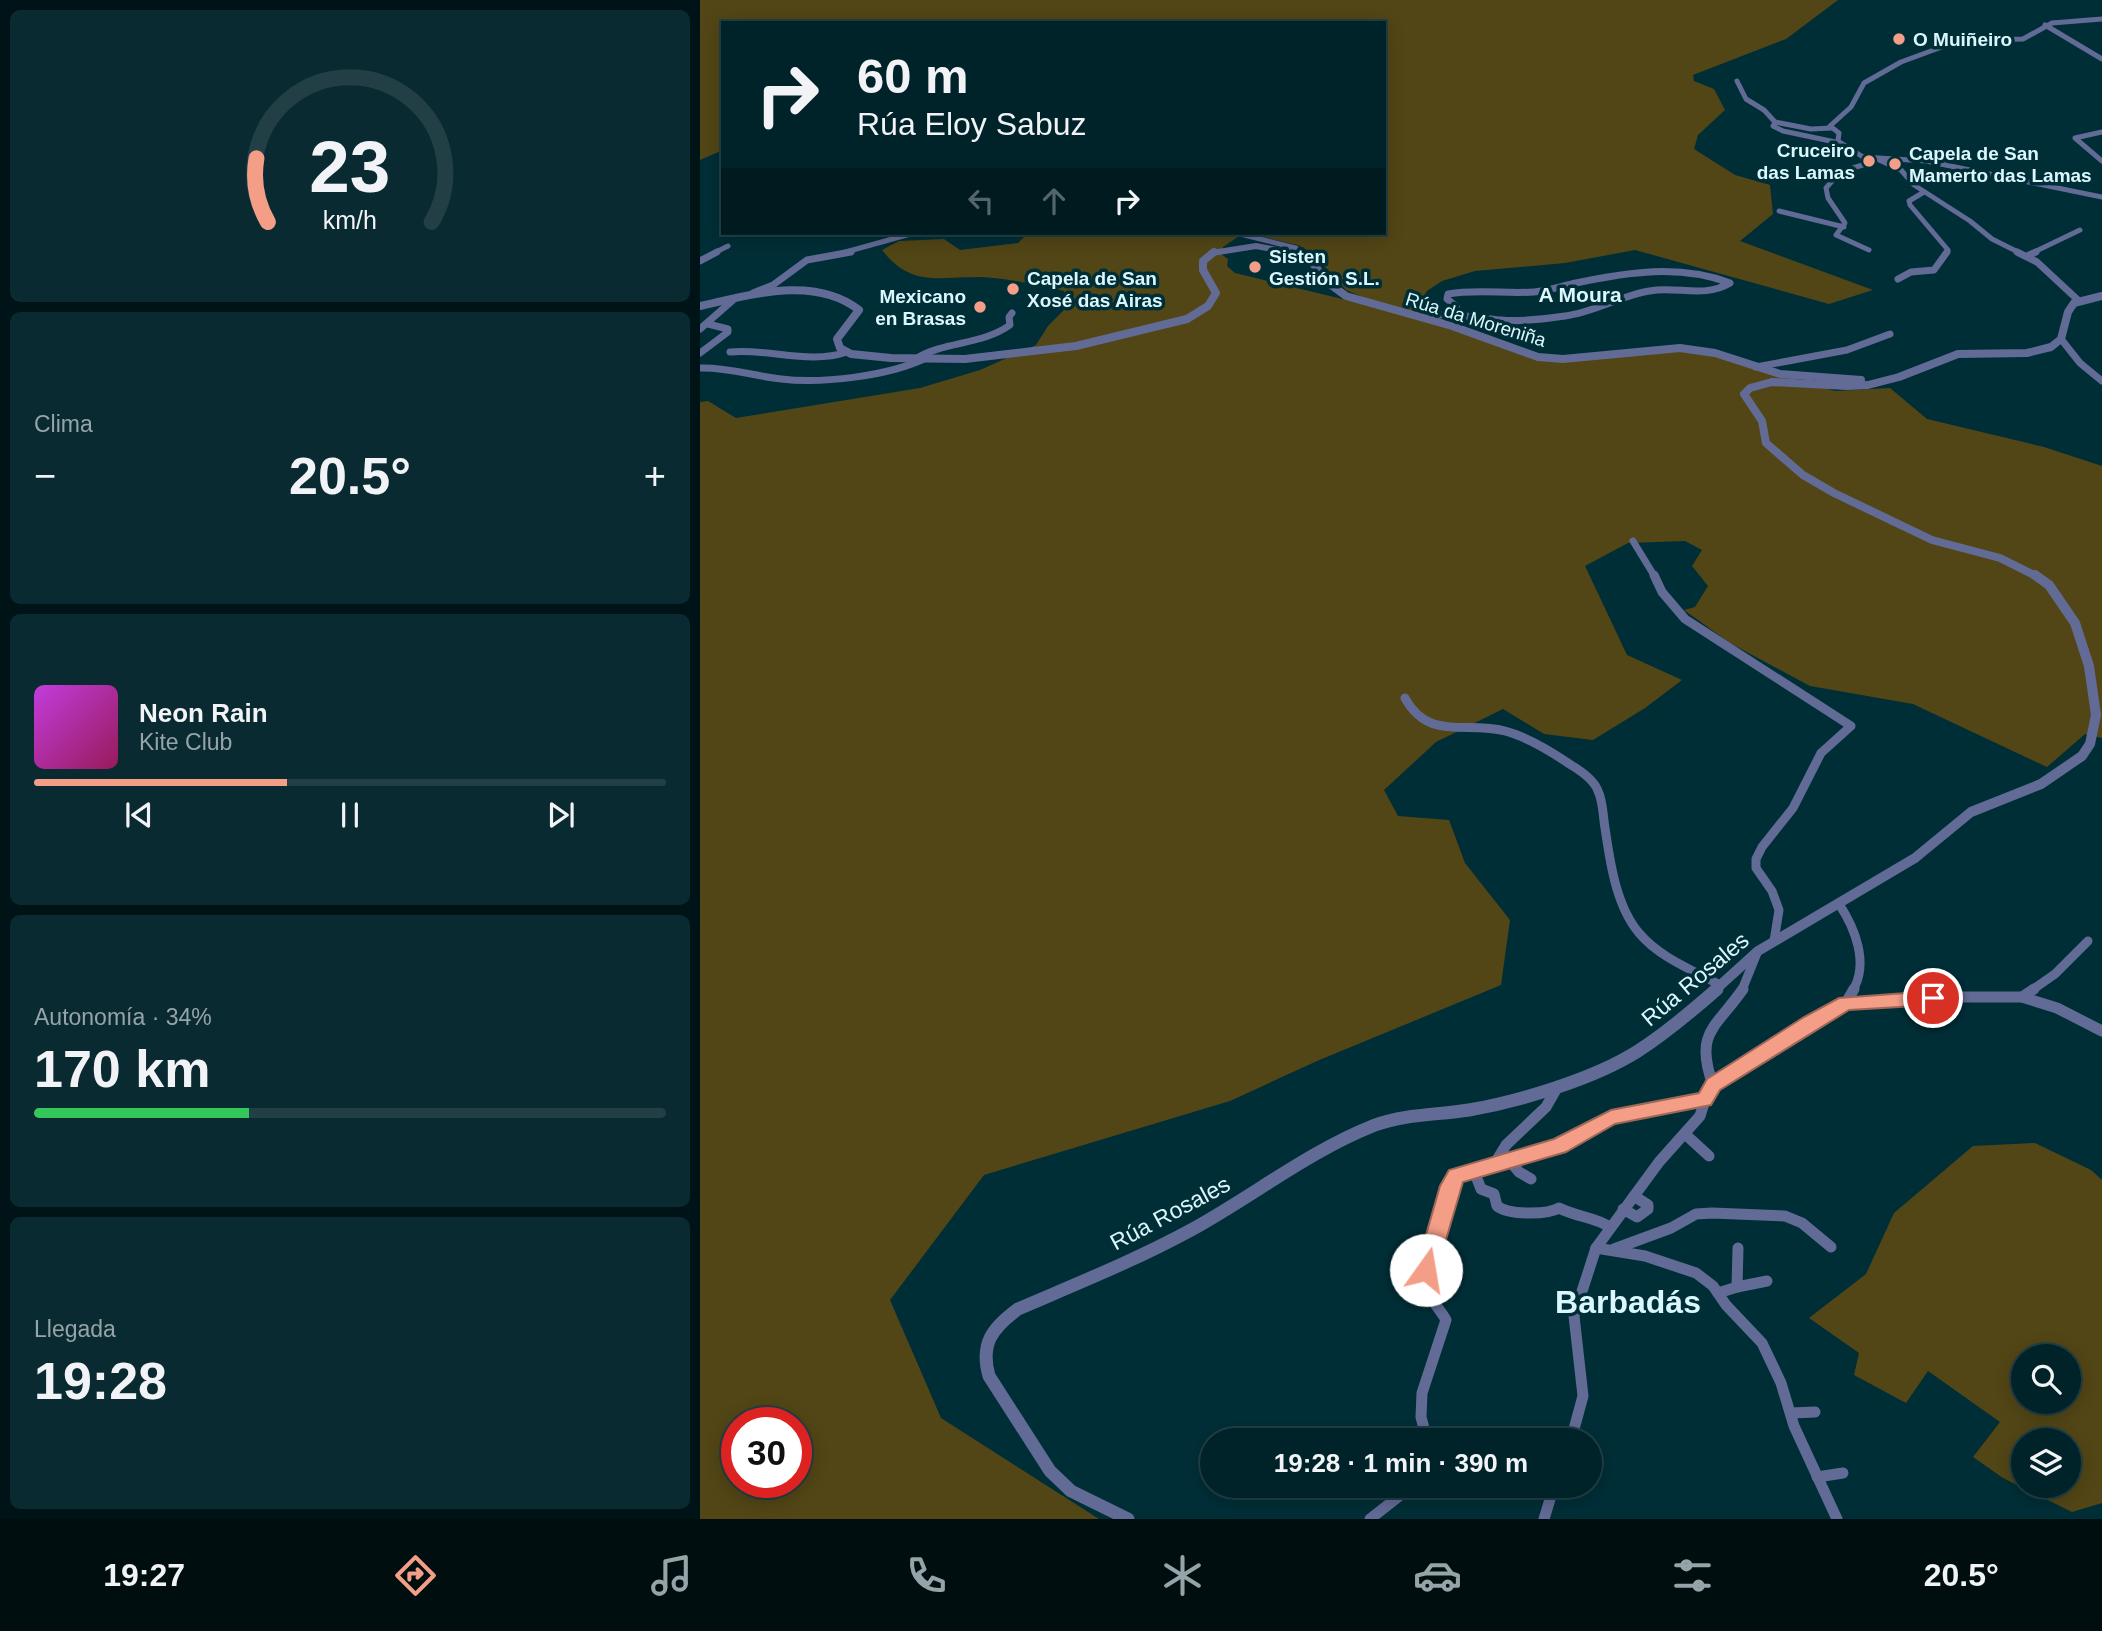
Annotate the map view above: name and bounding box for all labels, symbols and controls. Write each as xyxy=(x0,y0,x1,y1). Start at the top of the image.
place label: O Muiñeiro xyxy=(1913,29,2012,50)
marker: O Muiñeiro xyxy=(1891,31,1907,47)
icon: right xyxy=(742,49,833,140)
text: 60 m xyxy=(857,49,969,103)
text: Rúa Eloy Sabuz xyxy=(857,106,1086,142)
text: 23 xyxy=(310,126,390,207)
place label: Cruceiro das Lamas xyxy=(1757,140,1855,183)
place label: Capela de San Mamerto das Lamas xyxy=(1909,143,2092,186)
marker: Cruceiro das Lamas xyxy=(1861,153,1877,169)
marker: Capela de San Mamerto das Lamas xyxy=(1887,156,1903,172)
icon: left xyxy=(962,182,1000,220)
icon: ahead xyxy=(1035,182,1073,220)
icon: right xyxy=(1108,182,1146,220)
text: km/h xyxy=(323,206,377,234)
place label: Sisten Gestión S.L. xyxy=(1269,246,1380,289)
marker: Sisten Gestión S.L. xyxy=(1247,259,1263,275)
place label: Capela de San Xosé das Airas xyxy=(1027,268,1163,311)
marker: Capela de San Xosé das Airas xyxy=(1005,281,1021,297)
district label: A Moura xyxy=(1538,283,1622,306)
place label: Mexicano en Brasas xyxy=(875,286,966,329)
street label: Rúa da Moreniña xyxy=(1403,288,1549,351)
marker: Mexicano en Brasas xyxy=(972,299,988,315)
text: Clima xyxy=(34,411,93,437)
text: 20.5° xyxy=(289,447,411,505)
text: − xyxy=(34,455,56,497)
text: + xyxy=(644,455,666,497)
text: Neon Rain xyxy=(139,698,268,728)
text: Kite Club xyxy=(139,729,232,755)
icon: previous xyxy=(120,796,158,834)
icon: pause xyxy=(331,796,369,834)
icon: next xyxy=(542,796,580,834)
street label: Rúa Rosales xyxy=(1636,927,1754,1031)
pin xyxy=(1903,968,1963,1028)
icon: arrive xyxy=(1914,979,1952,1017)
text: Autonomía · 34% xyxy=(34,1004,212,1030)
text: 170 km xyxy=(34,1040,210,1098)
street label: Rúa Rosales xyxy=(1106,1171,1234,1255)
position arrow xyxy=(1389,1233,1463,1307)
district label: Barbadás xyxy=(1555,1284,1701,1320)
text: Llegada xyxy=(34,1316,116,1342)
map controls xyxy=(2011,1344,2081,1498)
button: search xyxy=(2011,1344,2081,1414)
text: 19:28 xyxy=(34,1352,167,1410)
speed limit sign: 30 xyxy=(721,1407,812,1498)
button: layers xyxy=(2011,1428,2081,1498)
text: 19:28 · 1 min · 390 m xyxy=(1274,1448,1528,1478)
icon: directions xyxy=(391,1551,440,1600)
icon: music xyxy=(647,1551,696,1600)
icon: phone xyxy=(902,1551,951,1600)
icon: climate xyxy=(1158,1551,1207,1600)
icon: car xyxy=(1413,1551,1462,1600)
icon: filters xyxy=(1668,1551,1717,1600)
text: 19:27 xyxy=(103,1557,185,1593)
text: 20.5° xyxy=(1924,1557,1999,1593)

